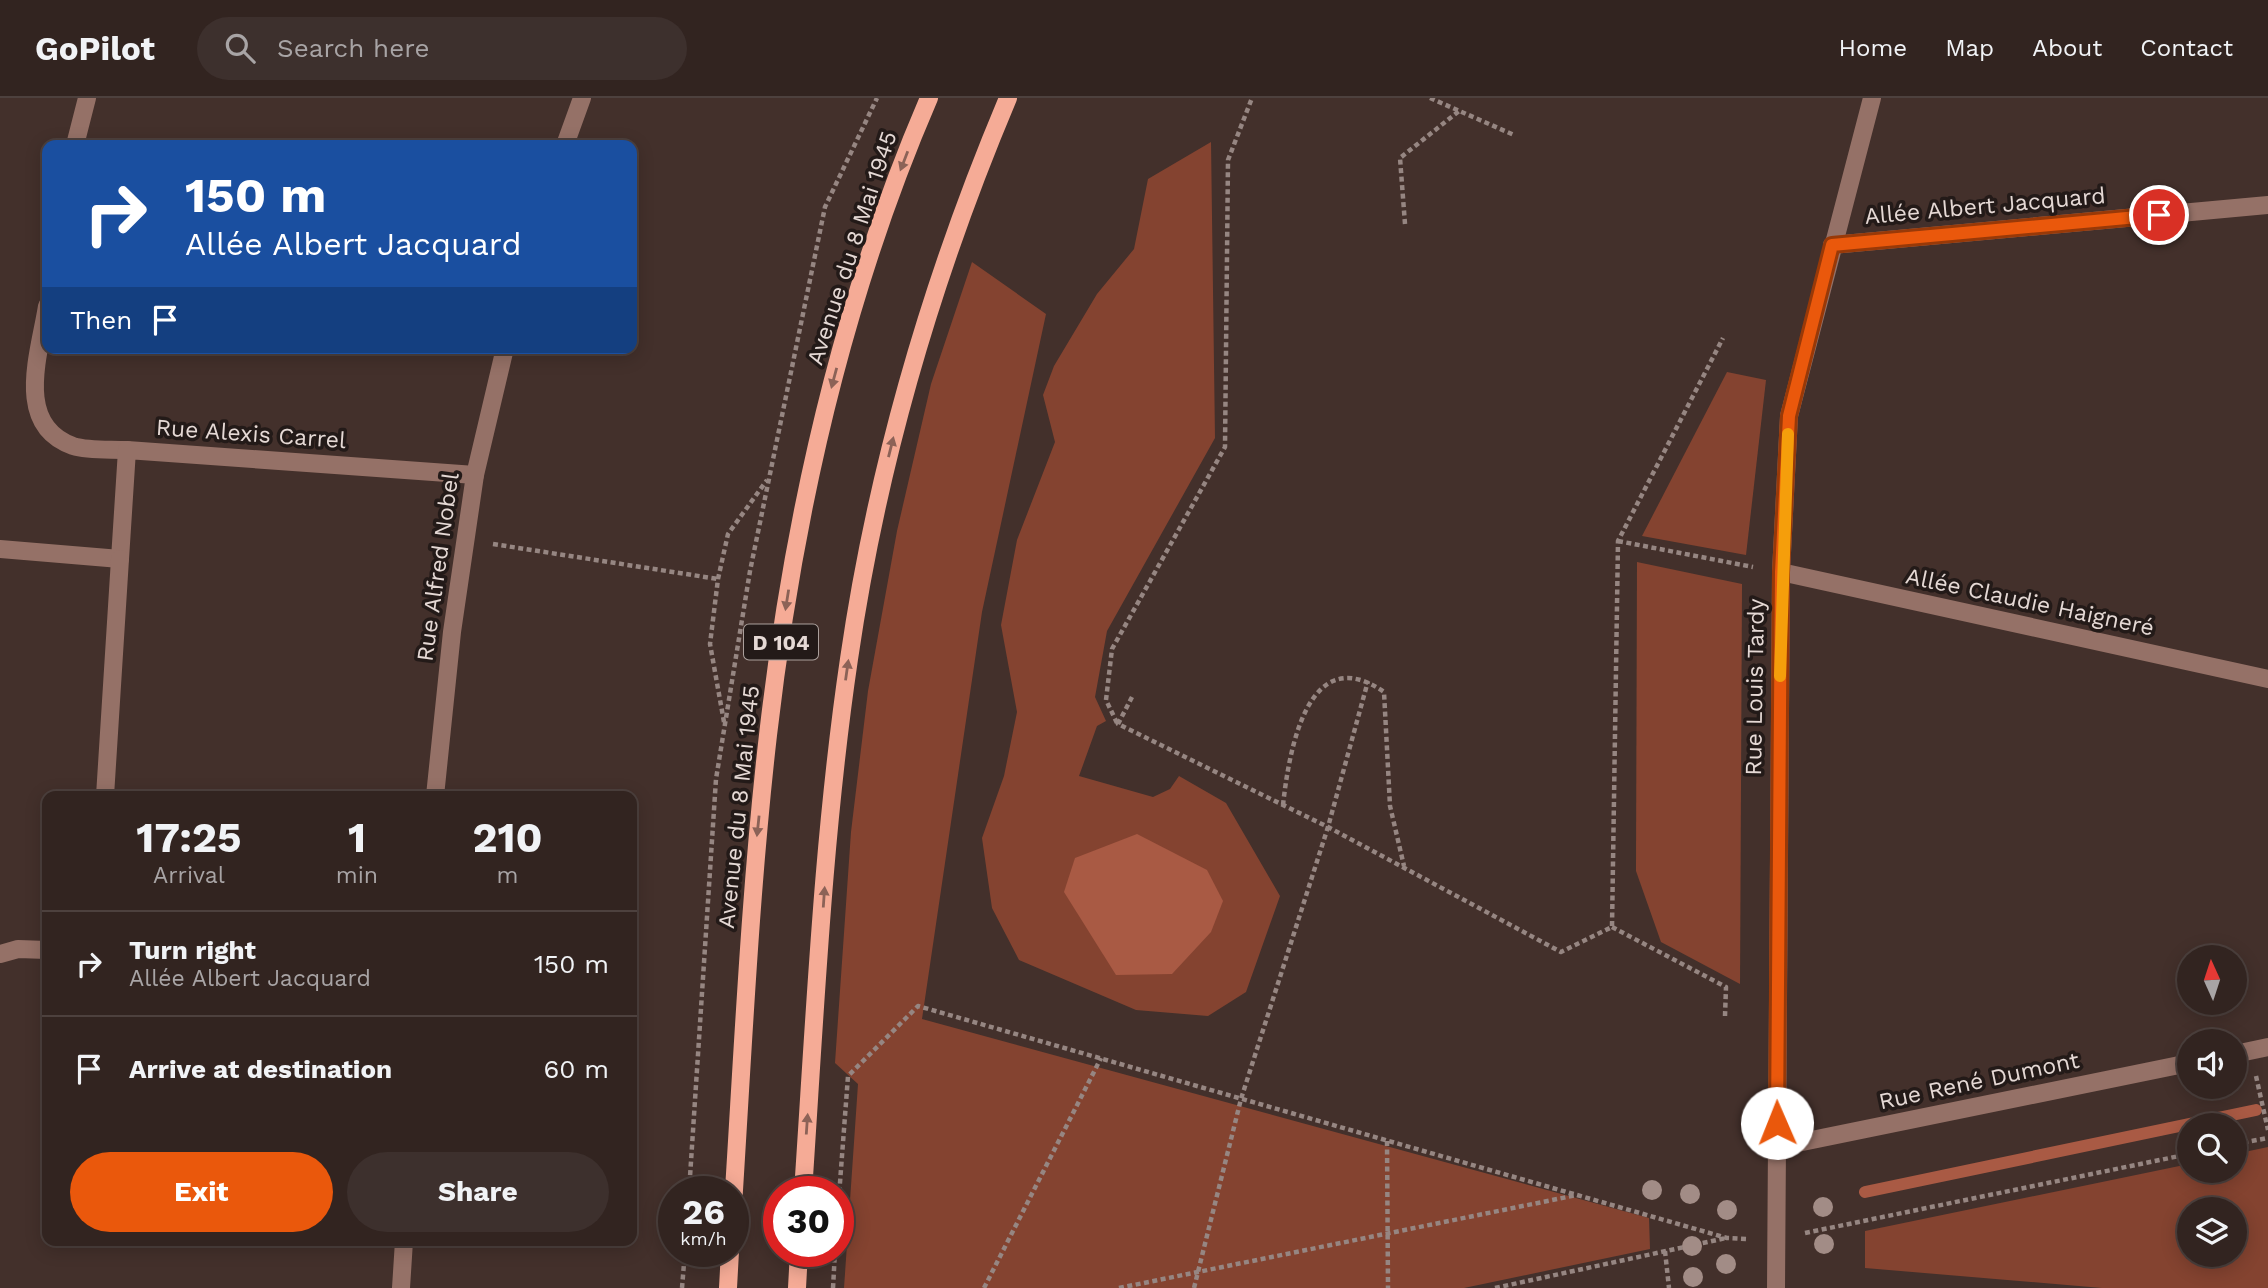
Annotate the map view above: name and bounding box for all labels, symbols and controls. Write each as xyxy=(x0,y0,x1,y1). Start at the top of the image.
search box xyxy=(197,17,687,80)
text: GoPilot xyxy=(35,29,155,68)
icon: search xyxy=(221,29,259,67)
text: Search here xyxy=(277,33,429,63)
text: Home xyxy=(1839,34,1907,62)
text: Map xyxy=(1945,34,1994,62)
text: About xyxy=(2032,34,2102,62)
text: Contact xyxy=(2140,34,2233,62)
street label: Avenue du 8 Mai 1945 xyxy=(801,128,903,368)
one-way arrow xyxy=(899,151,910,172)
text: 150 m xyxy=(185,166,326,224)
icon: right xyxy=(70,168,161,259)
street label: Allée Albert Jacquard xyxy=(1863,182,2107,230)
pin xyxy=(2129,185,2189,245)
icon: arrive xyxy=(2140,196,2178,234)
text: Allée Albert Jacquard xyxy=(185,225,521,263)
icon: arrive xyxy=(146,301,184,339)
text: Then xyxy=(70,305,132,335)
one-way arrow xyxy=(829,368,839,389)
street label: Rue Alexis Carrel xyxy=(155,414,347,454)
one-way arrow xyxy=(886,436,897,458)
street label: Rue Alfred Nobel xyxy=(411,471,465,663)
street label: Allée Claudie Haigneré xyxy=(1903,562,2157,642)
one-way arrow xyxy=(782,589,793,611)
street label: Rue Louis Tardy xyxy=(1740,598,1770,776)
road number: D 104 xyxy=(744,624,818,660)
one-way arrow xyxy=(842,659,853,681)
street label: Avenue du 8 Mai 1945 xyxy=(713,684,765,930)
text: 17:25 xyxy=(136,813,241,862)
text: 1 xyxy=(348,813,366,862)
text: 210 xyxy=(472,813,543,862)
one-way arrow xyxy=(753,815,764,837)
text: Arrival xyxy=(153,862,225,889)
text: min xyxy=(336,862,378,889)
text: m xyxy=(497,862,519,889)
one-way arrow xyxy=(819,886,830,908)
text: Turn right xyxy=(129,935,256,965)
icon: right xyxy=(70,945,108,983)
north arrow xyxy=(2177,945,2247,1015)
map controls xyxy=(2177,945,2247,1267)
text: 150 m xyxy=(534,949,609,979)
text: Allée Albert Jacquard xyxy=(129,965,371,992)
button: sound xyxy=(2177,1029,2247,1099)
street label: Rue René Dumont xyxy=(1876,1047,2082,1115)
icon: arrive xyxy=(70,1050,108,1088)
text: Arrive at destination xyxy=(129,1054,392,1084)
text: 60 m xyxy=(543,1054,609,1084)
position arrow xyxy=(1740,1086,1814,1160)
one-way arrow xyxy=(802,1112,813,1134)
button: search xyxy=(2177,1113,2247,1183)
button: Exit xyxy=(70,1152,333,1232)
button: Share xyxy=(347,1152,609,1232)
speed limit sign: 30 xyxy=(763,1176,854,1267)
text: 26 xyxy=(682,1191,725,1233)
button: layers xyxy=(2177,1197,2247,1267)
text: km/h xyxy=(680,1228,727,1249)

